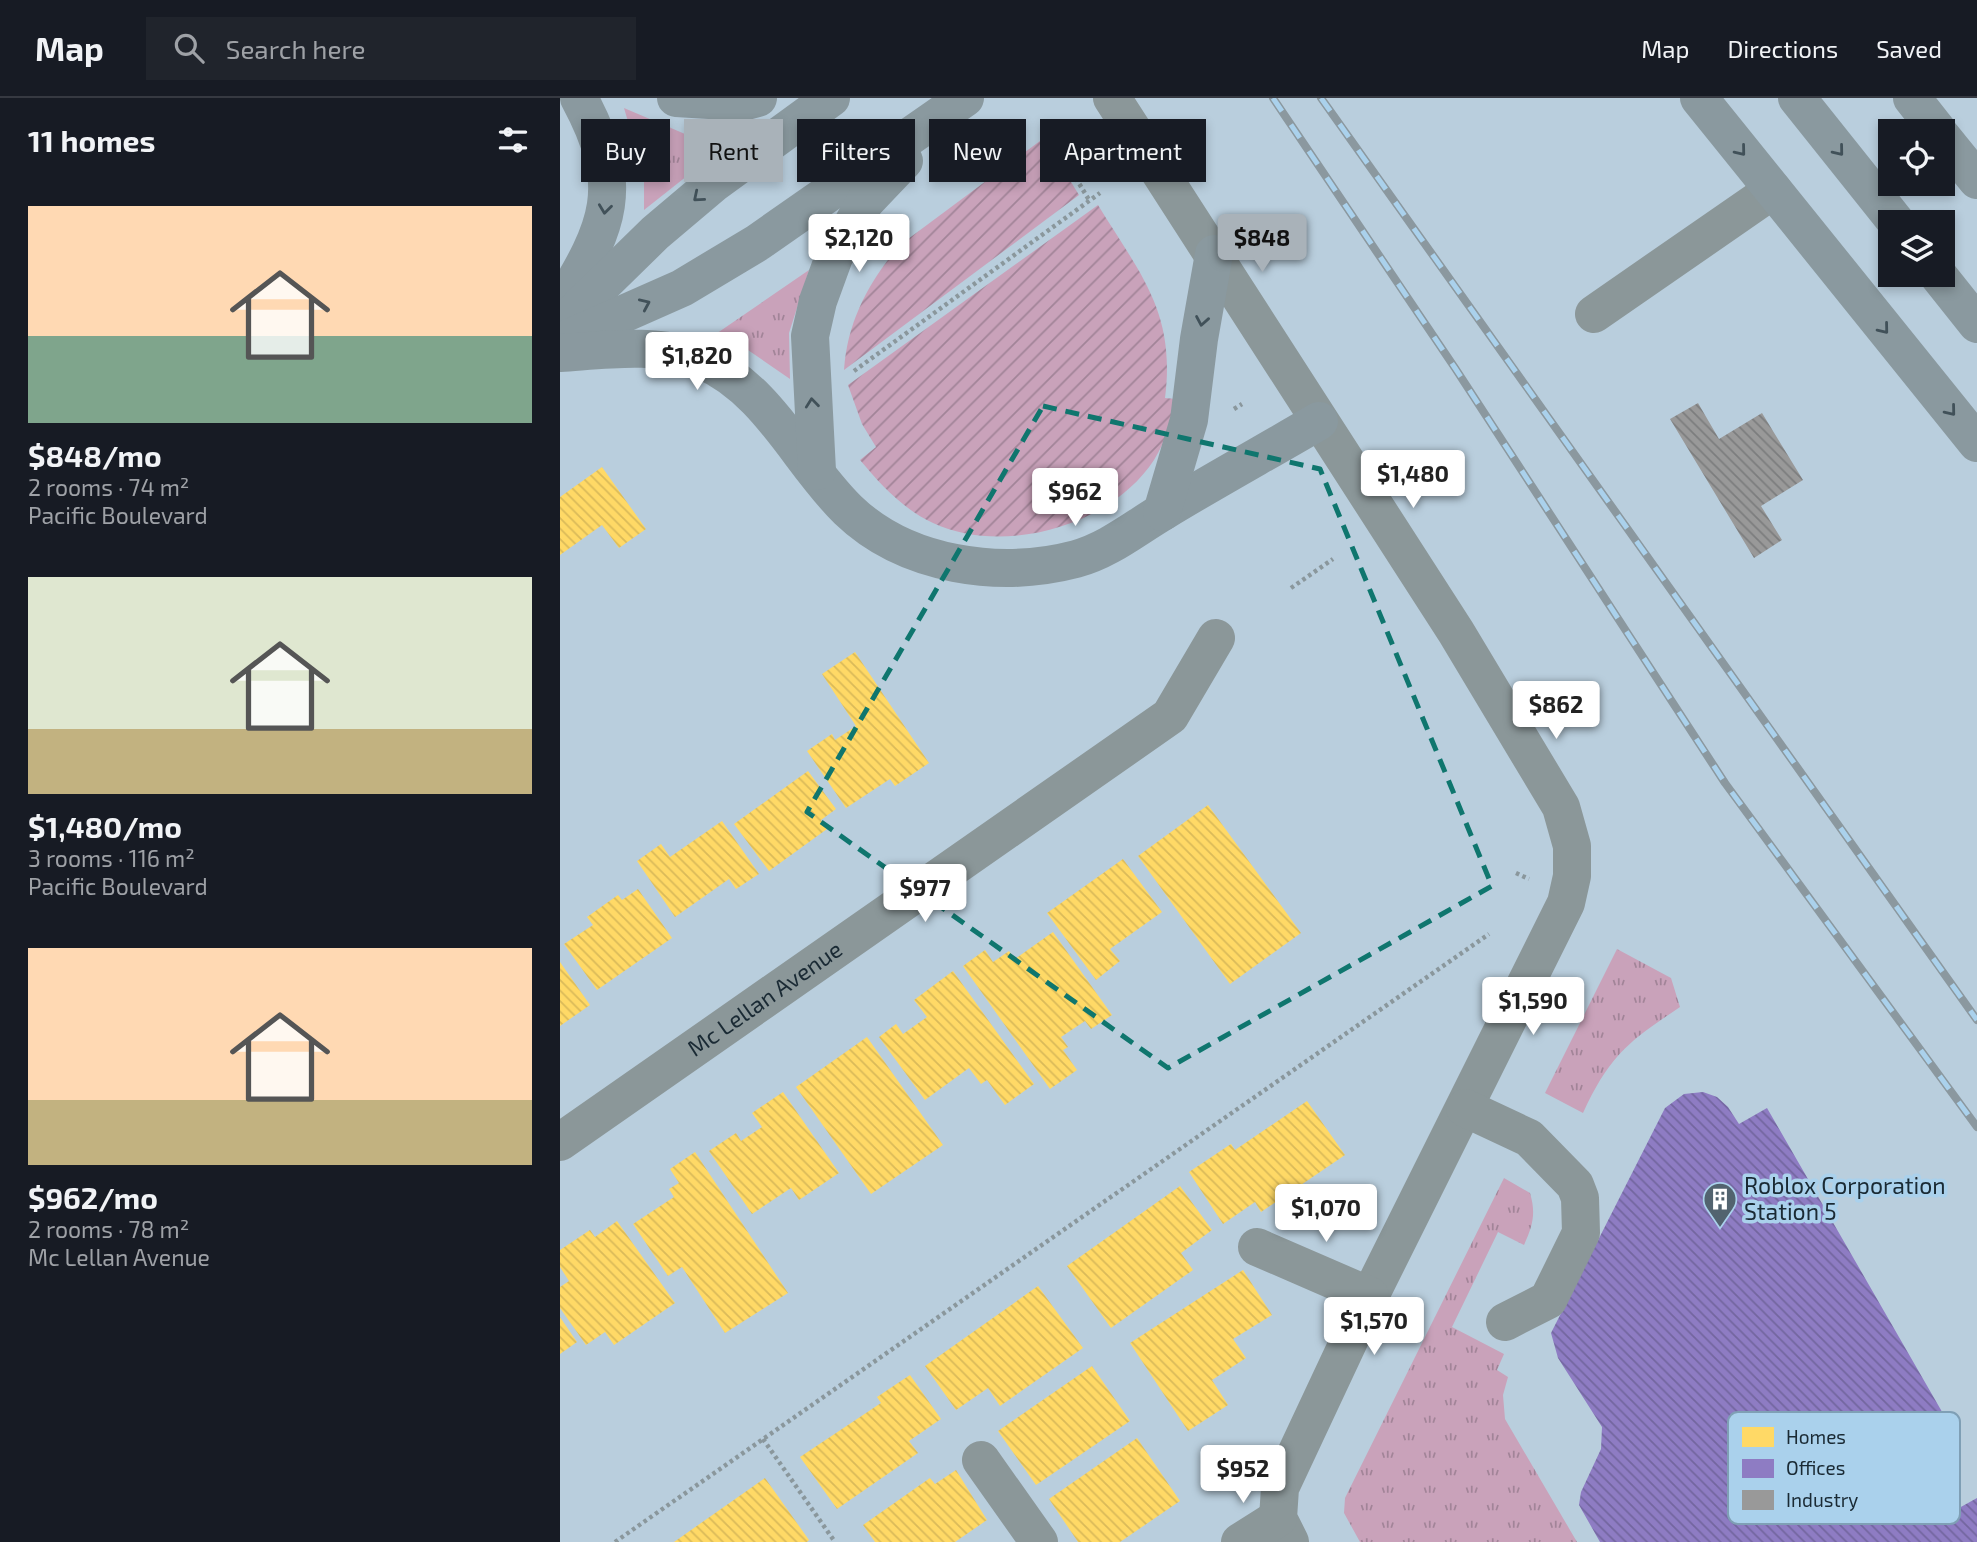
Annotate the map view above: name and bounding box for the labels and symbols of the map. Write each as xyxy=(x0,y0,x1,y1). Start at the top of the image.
one-way arrow xyxy=(1733,144,1746,156)
one-way arrow xyxy=(1831,144,1844,156)
one-way arrow xyxy=(693,189,706,201)
one-way arrow xyxy=(598,204,613,215)
pin: $2,120 xyxy=(802,214,916,274)
pin: $848 xyxy=(1221,214,1303,274)
one-way arrow xyxy=(638,298,650,312)
one-way arrow xyxy=(1195,315,1210,327)
one-way arrow xyxy=(1876,320,1888,333)
pin: $1,820 xyxy=(640,332,754,392)
one-way arrow xyxy=(805,397,820,408)
one-way arrow xyxy=(1942,403,1955,415)
pin: $1,480 xyxy=(1356,450,1470,510)
pin: $962 xyxy=(1034,468,1116,528)
pin: $862 xyxy=(1515,682,1597,741)
pin: $977 xyxy=(884,864,966,924)
street label: Mc Lellan Avenue xyxy=(682,934,847,1062)
pin: $1,590 xyxy=(1476,978,1590,1037)
place label: Roblox Corporation Station 5 xyxy=(1744,1171,1946,1225)
building icon: Roblox Corporation Station 5 xyxy=(1701,1180,1739,1229)
pin: $1,070 xyxy=(1269,1184,1383,1244)
pin: $1,570 xyxy=(1317,1298,1431,1357)
legend xyxy=(1728,1412,1960,1524)
text: Homes xyxy=(1786,1425,1846,1448)
pin: $952 xyxy=(1202,1446,1284,1505)
text: Offices xyxy=(1786,1456,1845,1479)
text: Industry xyxy=(1786,1488,1858,1511)

